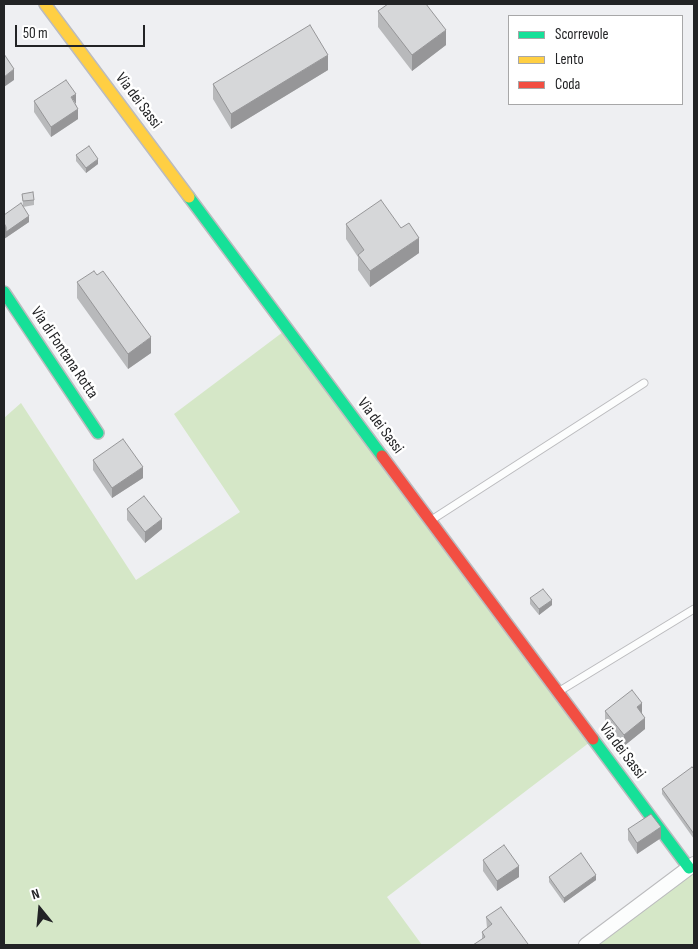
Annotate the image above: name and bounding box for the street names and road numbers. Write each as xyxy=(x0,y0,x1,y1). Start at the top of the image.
street label: Via dei Sassi xyxy=(111,69,165,133)
street label: Via di Fontana Rotta xyxy=(26,303,102,403)
street label: Via dei Sassi xyxy=(353,394,407,458)
street label: Via dei Sassi xyxy=(595,719,649,783)

